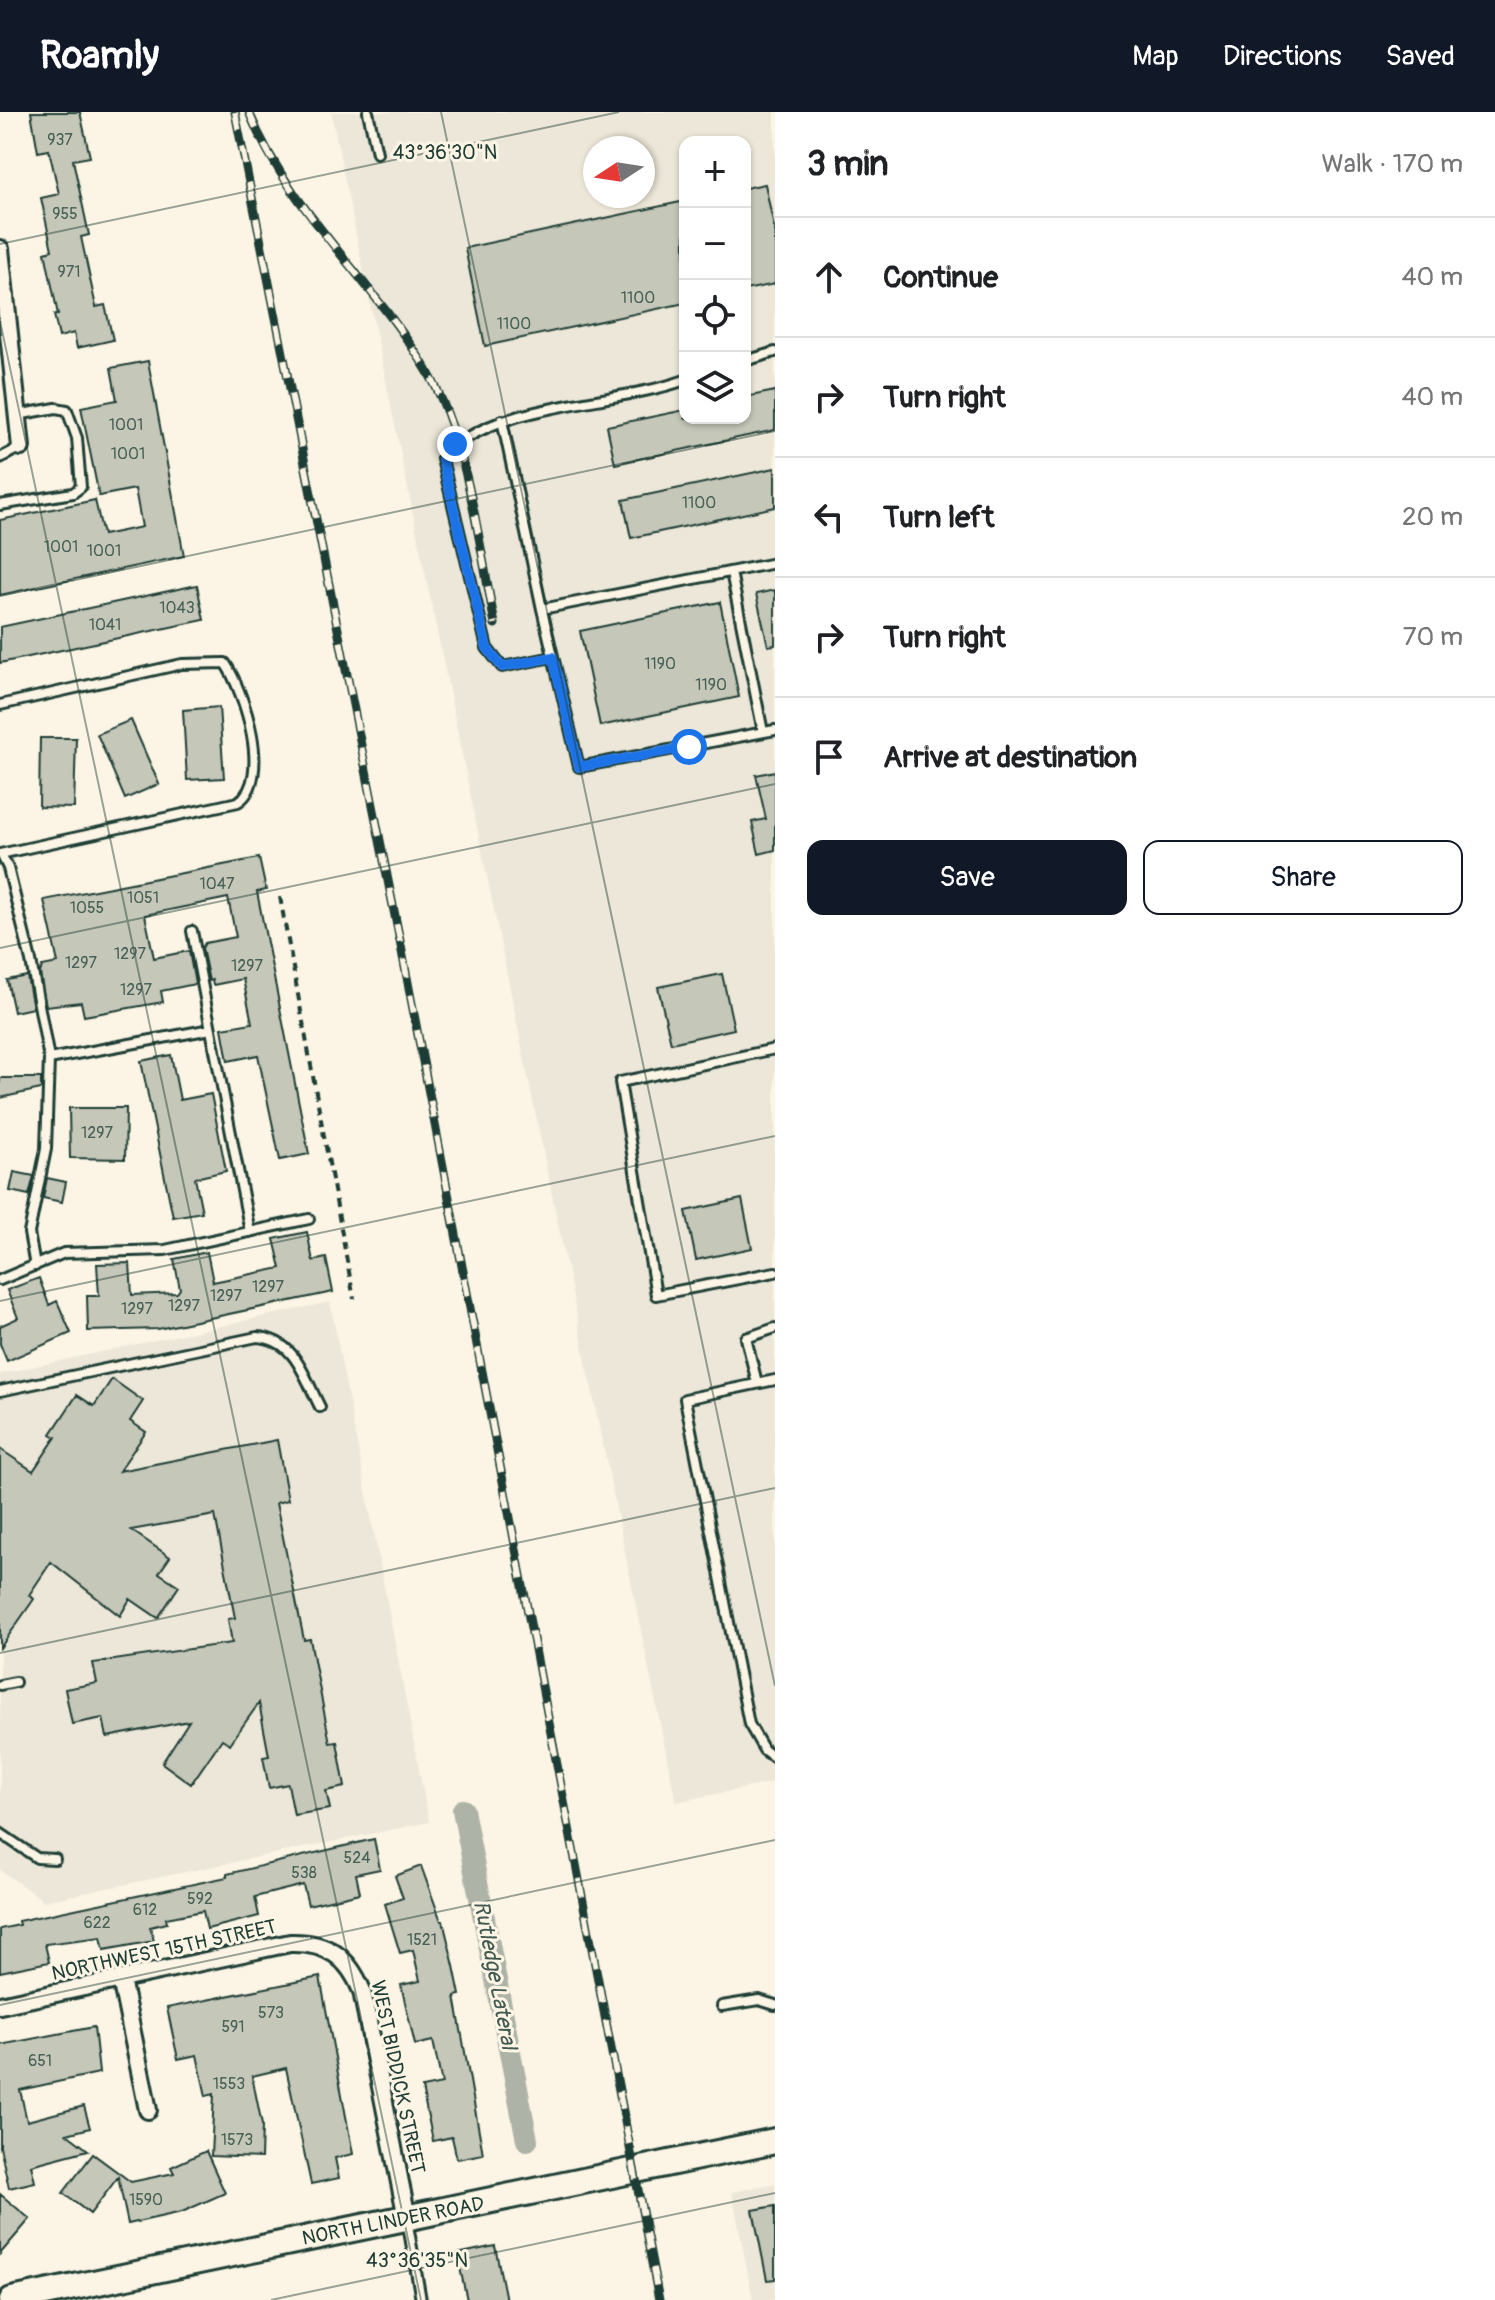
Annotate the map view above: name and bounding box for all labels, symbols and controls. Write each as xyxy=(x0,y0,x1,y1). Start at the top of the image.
text: Roamly xyxy=(40,32,159,80)
text: Map xyxy=(1132,39,1179,74)
text: Directions xyxy=(1223,39,1342,74)
text: Saved xyxy=(1386,39,1455,74)
house number: 937 xyxy=(47,130,73,150)
north arrow xyxy=(583,136,655,208)
map controls xyxy=(679,136,751,424)
button: + xyxy=(679,136,751,208)
text: 43°36'30"N xyxy=(393,140,497,165)
text: 3 min xyxy=(807,143,889,186)
text: Walk · 170 m xyxy=(1322,148,1463,180)
house number: 955 xyxy=(52,204,78,224)
button: − xyxy=(679,208,751,280)
icon: ahead xyxy=(807,255,851,299)
text: Continue xyxy=(883,259,998,296)
text: 40 m xyxy=(1401,261,1463,293)
house number: 971 xyxy=(58,262,80,282)
button: locate xyxy=(679,280,751,352)
house number: 1100 xyxy=(621,288,655,308)
house number: 1100 xyxy=(497,314,531,334)
button: layers xyxy=(679,352,751,424)
icon: right xyxy=(807,375,851,419)
text: Turn right xyxy=(883,379,1006,416)
text: 40 m xyxy=(1401,381,1463,413)
house number: 1001 xyxy=(109,415,143,435)
route end xyxy=(437,426,473,462)
house number: 1001 xyxy=(111,444,145,464)
house number: 1100 xyxy=(682,493,716,513)
icon: left xyxy=(807,495,851,539)
text: Turn left xyxy=(883,499,994,536)
text: 20 m xyxy=(1402,501,1463,533)
house number: 1001 xyxy=(44,537,78,557)
house number: 1001 xyxy=(87,541,121,561)
house number: 1043 xyxy=(159,598,195,618)
house number: 1041 xyxy=(89,615,121,635)
icon: right xyxy=(807,615,851,659)
text: Turn right xyxy=(883,619,1006,656)
text: 70 m xyxy=(1403,621,1463,653)
house number: 1190 xyxy=(644,654,676,674)
house number: 1190 xyxy=(695,675,727,695)
route start xyxy=(671,729,707,765)
icon: arrive xyxy=(807,735,851,779)
text: Arrive at destination xyxy=(883,739,1137,776)
button: Save xyxy=(807,840,1127,915)
button: Share xyxy=(1143,840,1463,915)
house number: 1047 xyxy=(200,874,235,894)
house number: 1051 xyxy=(127,888,159,908)
house number: 1055 xyxy=(70,898,104,918)
house number: 1297 xyxy=(114,944,146,964)
house number: 1297 xyxy=(65,953,97,973)
house number: 1297 xyxy=(231,956,263,976)
house number: 1297 xyxy=(120,980,152,1000)
house number: 1297 xyxy=(81,1123,113,1143)
house number: 1297 xyxy=(252,1277,284,1297)
house number: 1297 xyxy=(210,1286,242,1306)
house number: 1297 xyxy=(168,1296,200,1316)
house number: 1297 xyxy=(121,1299,153,1319)
house number: 524 xyxy=(344,1848,370,1868)
house number: 538 xyxy=(291,1863,317,1883)
house number: 592 xyxy=(187,1889,213,1909)
water label: Rutledge Lateral xyxy=(467,1898,524,2055)
house number: 612 xyxy=(133,1900,157,1920)
house number: 622 xyxy=(83,1913,111,1933)
street label: NORTHWEST 15TH STREET xyxy=(49,1914,279,1986)
house number: 1521 xyxy=(407,1930,437,1950)
street label: WEST BIDDICK STREET xyxy=(365,1978,431,2176)
house number: 573 xyxy=(258,2003,284,2023)
house number: 591 xyxy=(221,2017,245,2037)
house number: 651 xyxy=(28,2051,52,2071)
house number: 1553 xyxy=(213,2074,245,2094)
house number: 1573 xyxy=(221,2130,253,2150)
house number: 1590 xyxy=(129,2190,163,2210)
street label: NORTH LINDER ROAD xyxy=(300,2191,486,2251)
text: 43°36'35"N xyxy=(366,2248,468,2273)

